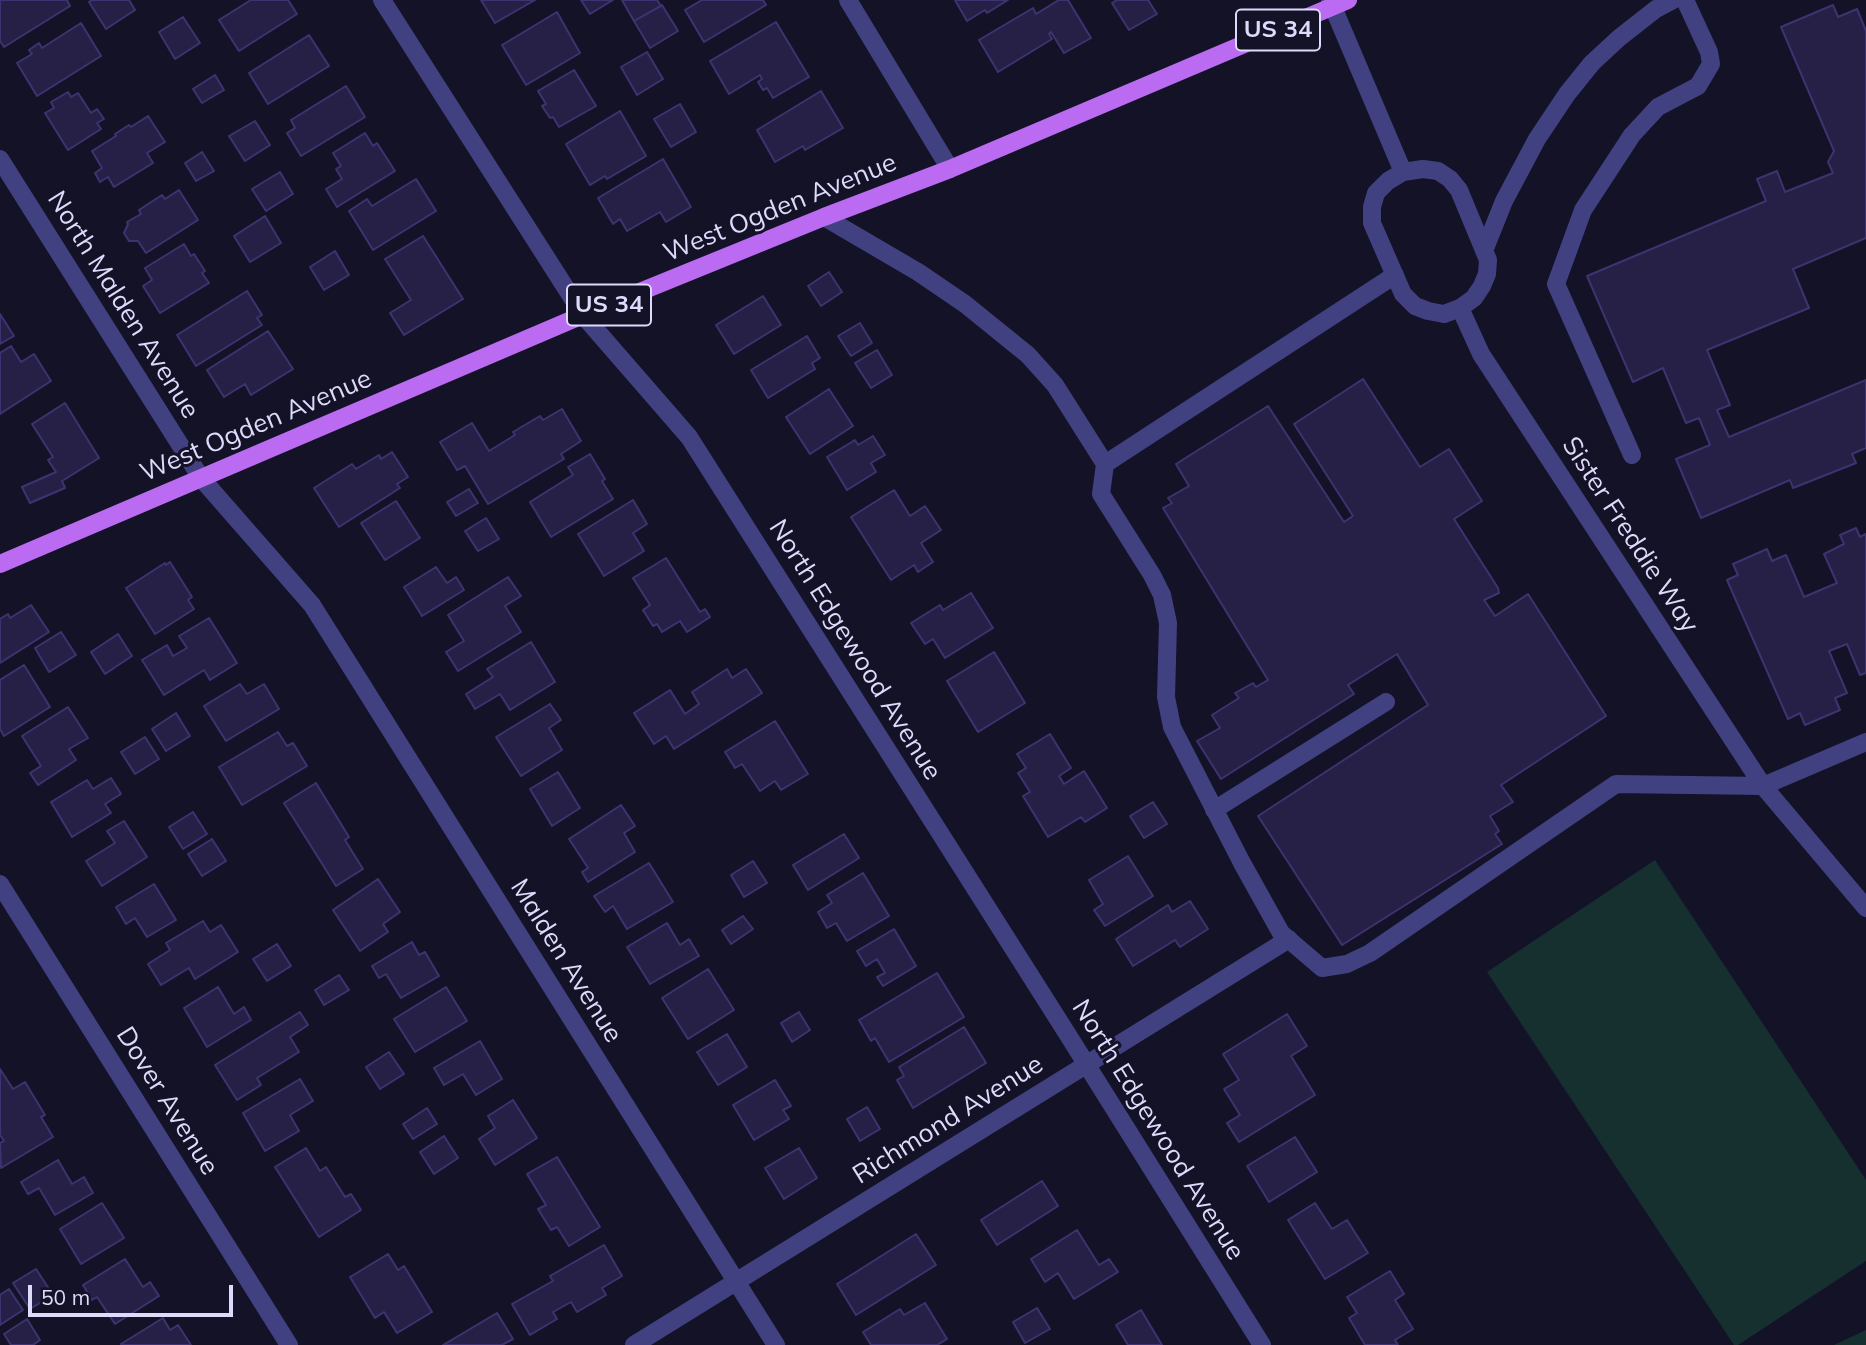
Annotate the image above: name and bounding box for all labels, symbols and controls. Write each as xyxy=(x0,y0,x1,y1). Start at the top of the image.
road number: US 34 xyxy=(1236,10,1320,50)
street label: West Ogden Avenue xyxy=(659,147,901,269)
street label: North Malden Avenue xyxy=(40,186,206,424)
road number: US 34 xyxy=(567,284,651,326)
street label: West Ogden Avenue xyxy=(136,363,376,489)
street label: Sister Freddie Way xyxy=(1555,431,1705,639)
street label: North Edgewood Avenue xyxy=(762,514,948,786)
street label: Malden Avenue xyxy=(503,874,629,1048)
street label: North Edgewood Avenue xyxy=(1065,994,1251,1266)
street label: Dover Avenue xyxy=(109,1021,225,1181)
street label: Richmond Avenue xyxy=(847,1049,1049,1191)
scale bar xyxy=(32,1272,236,1316)
text: 50 m xyxy=(41,1284,90,1310)

